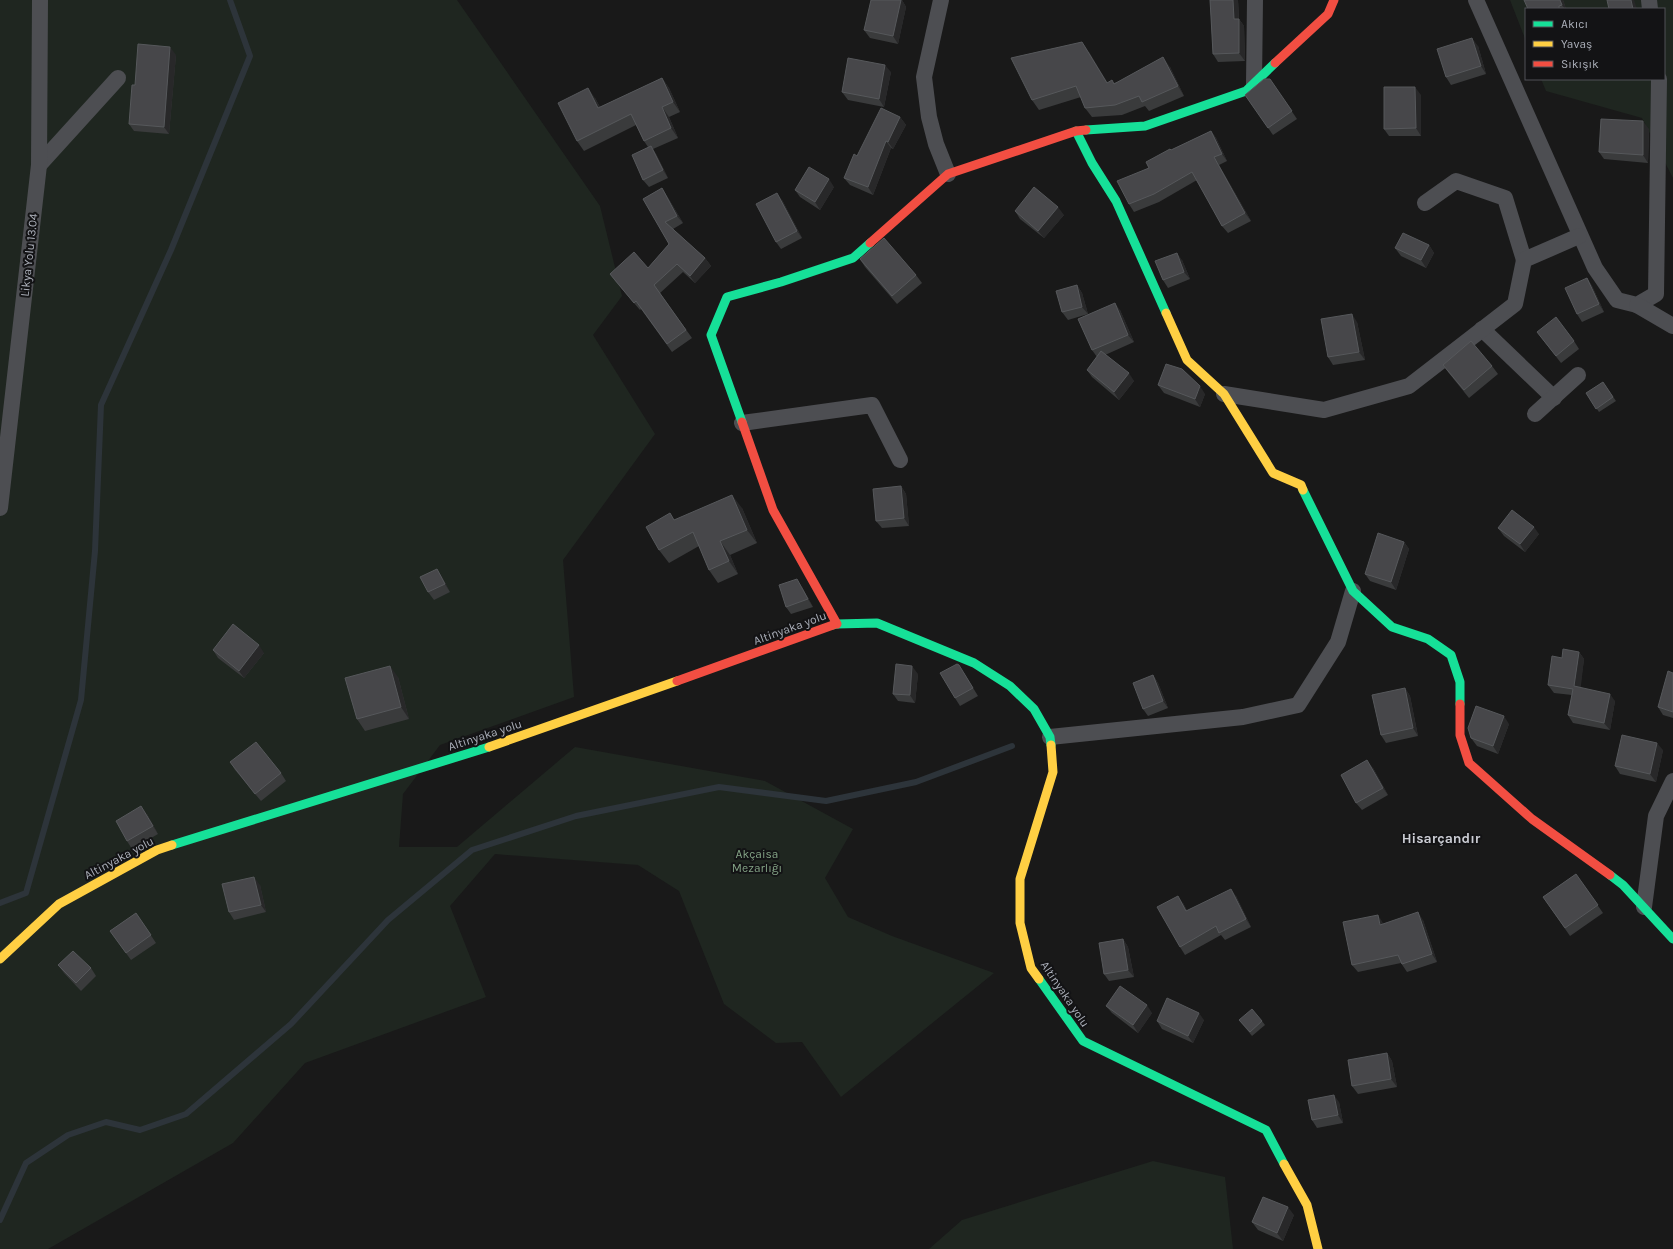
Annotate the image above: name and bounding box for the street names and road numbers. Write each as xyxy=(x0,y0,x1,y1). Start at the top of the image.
street label: Likya Yolu 13.04 xyxy=(18,212,40,297)
street label: Altinyaka yolu xyxy=(752,608,828,648)
street label: Altinyaka yolu xyxy=(446,716,524,754)
street label: Altinyaka yolu xyxy=(82,834,156,882)
street label: Altinyaka yolu xyxy=(1038,958,1092,1030)

